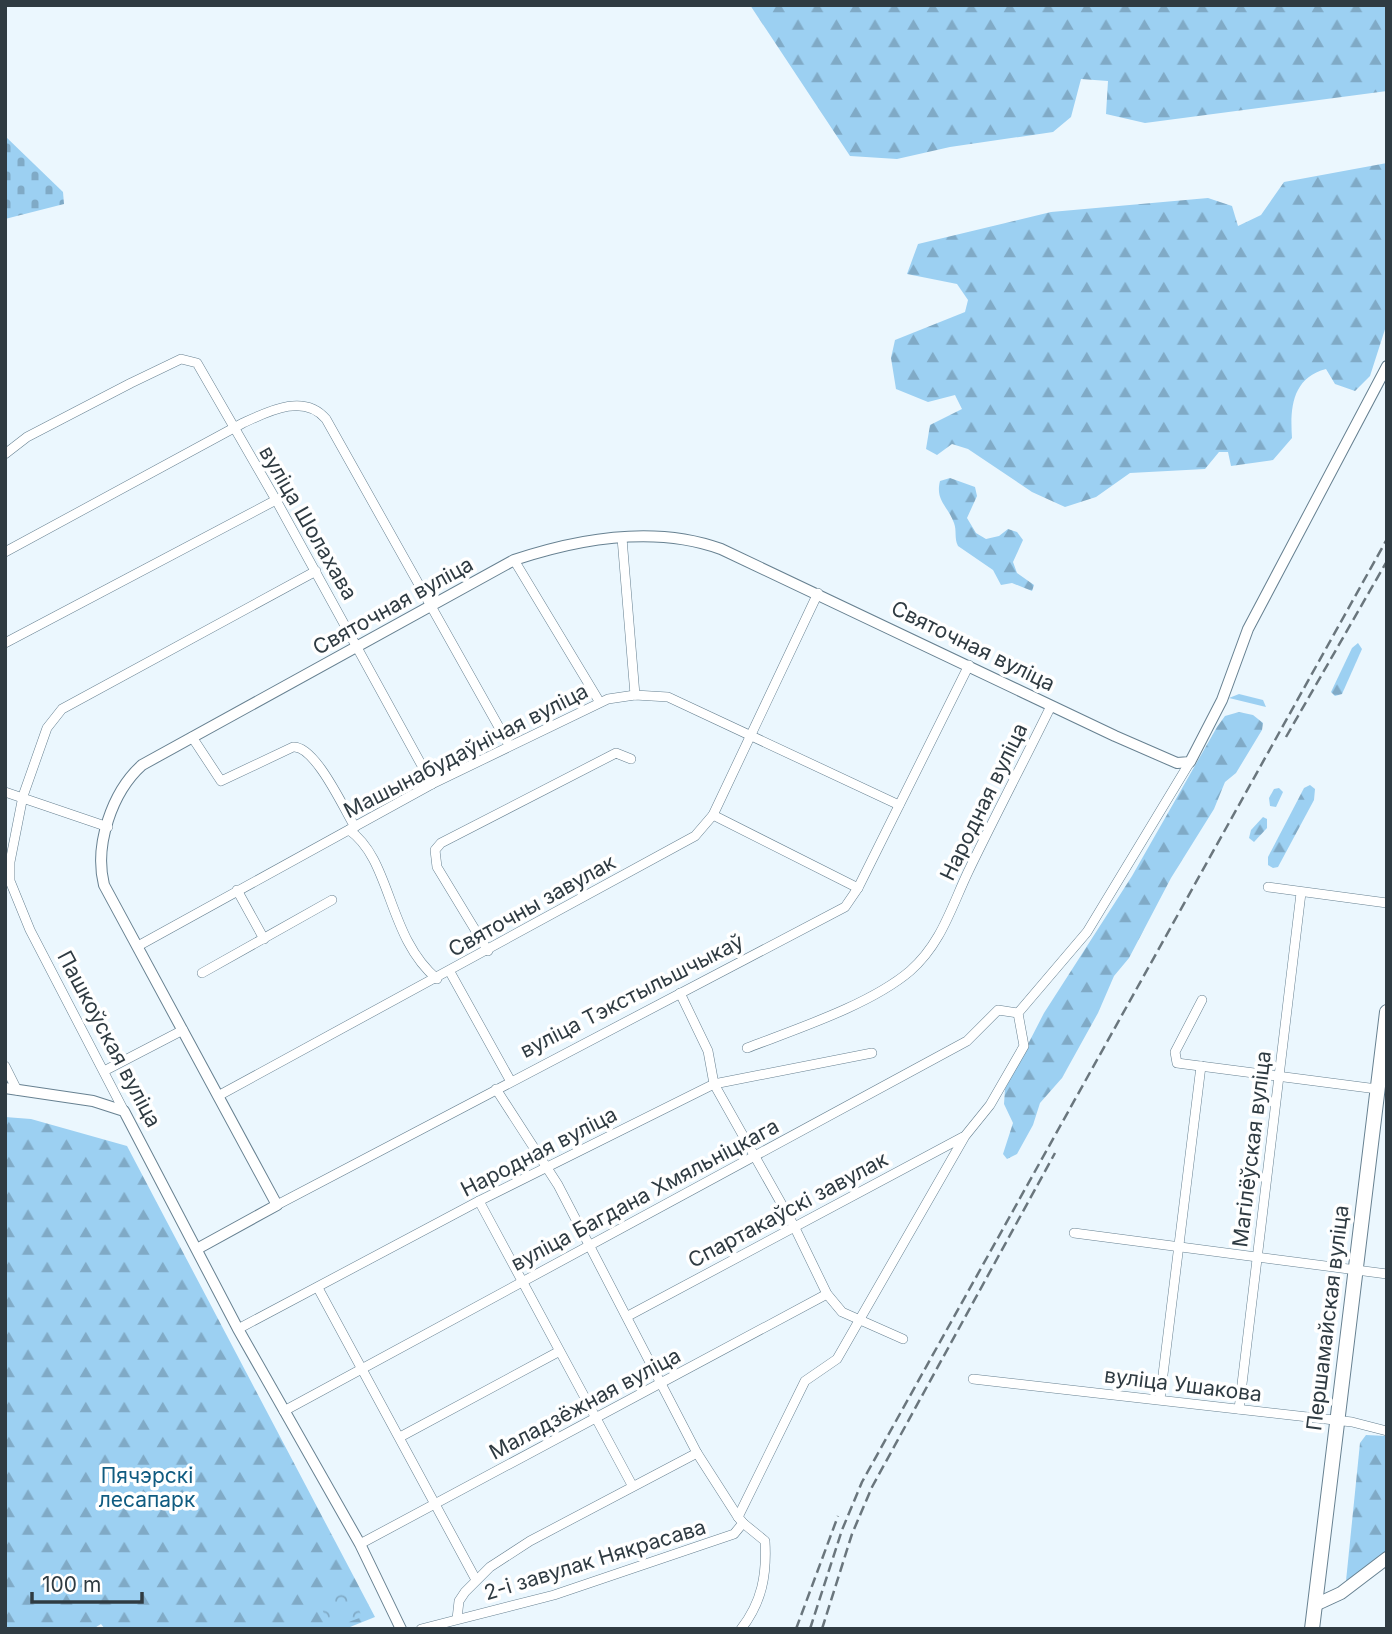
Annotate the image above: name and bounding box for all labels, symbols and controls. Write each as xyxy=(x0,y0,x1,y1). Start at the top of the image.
street label: вуліца Шолахава xyxy=(254,441,363,604)
street label: Святочная вуліца xyxy=(308,551,477,660)
street label: Святочная вуліца xyxy=(887,595,1059,696)
street label: Машынабудаўнічая вуліца xyxy=(340,678,592,823)
street label: Народная вуліца xyxy=(935,719,1032,885)
street label: Святочны завулак xyxy=(444,849,620,962)
street label: вуліца Тэкстыльшчыкаў xyxy=(516,928,748,1063)
street label: Пашкоўская вуліца xyxy=(52,946,167,1131)
street label: Магілёўская вуліца xyxy=(1227,1049,1276,1249)
street label: Народная вуліца xyxy=(456,1101,621,1202)
street label: вуліца Багдана Хмяльніцкага xyxy=(507,1113,783,1276)
street label: Спартакаўскі завулак xyxy=(684,1146,892,1273)
street label: Першамайская вуліца xyxy=(1301,1204,1354,1432)
street label: Маладзёжная вуліца xyxy=(485,1343,685,1465)
street label: вуліца Ушакова xyxy=(1103,1362,1263,1407)
park label: Пячэрскі лесапарк xyxy=(99,1463,196,1512)
street label: 2-і завулак Някрасава xyxy=(481,1514,709,1605)
scale bar xyxy=(32,1560,142,1604)
text: 100 m xyxy=(42,1572,101,1597)

